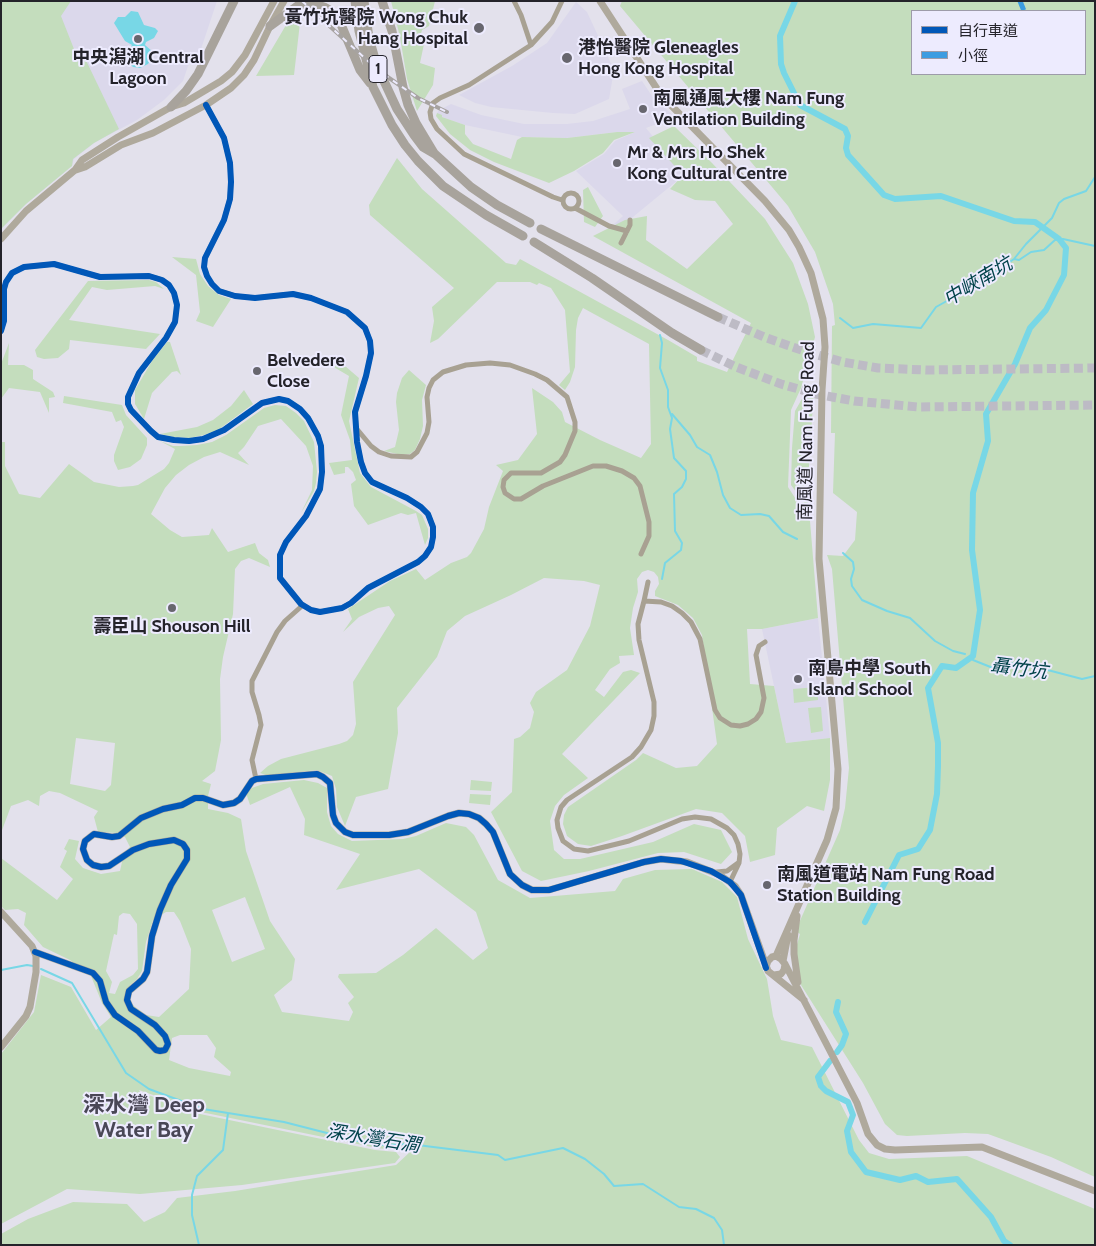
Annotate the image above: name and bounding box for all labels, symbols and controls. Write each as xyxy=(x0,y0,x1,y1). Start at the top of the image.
place label: 黃竹坑醫院 Wong Chuk Hang Hospital xyxy=(285,7,468,50)
legend xyxy=(911,10,1086,75)
marker: 黃竹坑醫院 Wong Chuk Hang Hospital xyxy=(472,21,486,35)
text: 自行車道 xyxy=(958,22,1018,40)
marker: 中央潟湖 Central Lagoon xyxy=(132,33,144,45)
place label: 港怡醫院 Gleneagles Hong Kong Hospital xyxy=(578,37,739,80)
place label: 中央潟湖 Central Lagoon xyxy=(72,47,204,90)
text: 小徑 xyxy=(958,47,988,65)
marker: 港怡醫院 Gleneagles Hong Kong Hospital xyxy=(560,51,574,65)
road number: 1 xyxy=(369,56,387,82)
place label: 南風通風大樓 Nam Fung Ventilation Building xyxy=(653,88,844,130)
marker: 南風通風大樓 Nam Fung Ventilation Building xyxy=(637,103,649,115)
place label: Mr & Mrs Ho Shek Kong Cultural Centre xyxy=(627,142,787,184)
marker: Mr & Mrs Ho Shek Kong Cultural Centre xyxy=(611,157,623,169)
water label: 中峽南坑 xyxy=(940,253,1016,311)
street label: 南風道 Nam Fung Road xyxy=(795,341,819,521)
place label: Belvedere Close xyxy=(267,350,345,392)
marker: Belvedere Close xyxy=(251,365,263,377)
marker: 壽臣山 Shouson Hill xyxy=(166,602,178,614)
place label: 壽臣山 Shouson Hill xyxy=(93,616,251,638)
water label: 聶竹坑 xyxy=(989,654,1049,684)
place label: 南島中學 South Island School xyxy=(808,658,931,701)
marker: 南島中學 South Island School xyxy=(792,673,804,685)
place label: 南風道電站 Nam Fung Road Station Building xyxy=(777,864,995,906)
marker: 南風道電站 Nam Fung Road Station Building xyxy=(761,879,773,891)
district label: 深水灣 Deep Water Bay xyxy=(83,1093,205,1144)
water label: 深水灣石澗 xyxy=(324,1120,422,1158)

